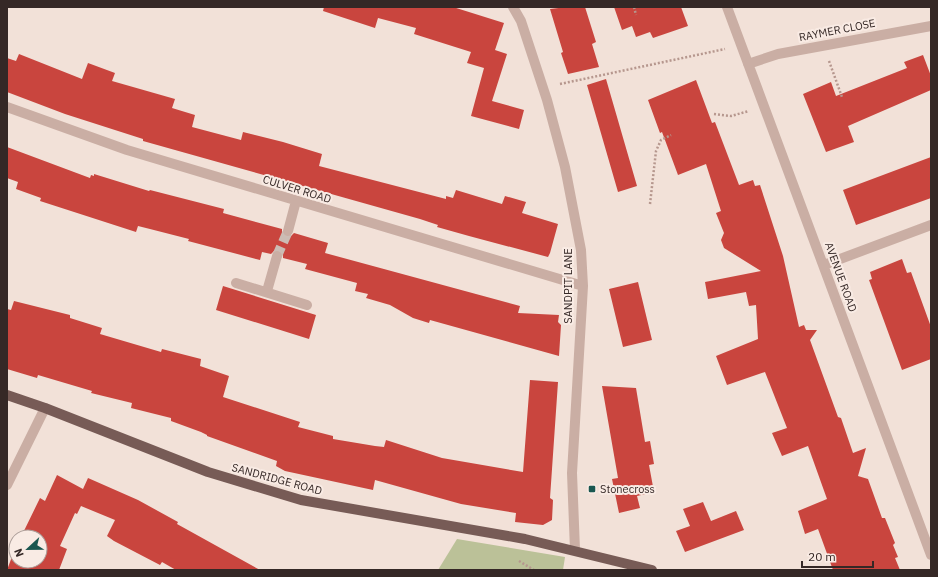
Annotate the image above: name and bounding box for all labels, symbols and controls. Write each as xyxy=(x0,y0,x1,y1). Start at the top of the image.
street label: RAYMER CLOSE xyxy=(798,16,876,44)
street label: CULVER ROAD xyxy=(261,172,333,206)
street label: AVENUE ROAD xyxy=(822,240,860,314)
street label: SANDPIT LANE xyxy=(561,248,575,324)
street label: SANDRIDGE ROAD xyxy=(230,460,324,498)
place label: Stonecross xyxy=(600,482,655,496)
marker: Stonecross xyxy=(587,484,597,494)
north arrow xyxy=(8,529,48,569)
scale bar xyxy=(802,543,873,569)
text: N xyxy=(11,546,27,559)
text: 20 m xyxy=(808,549,836,564)

